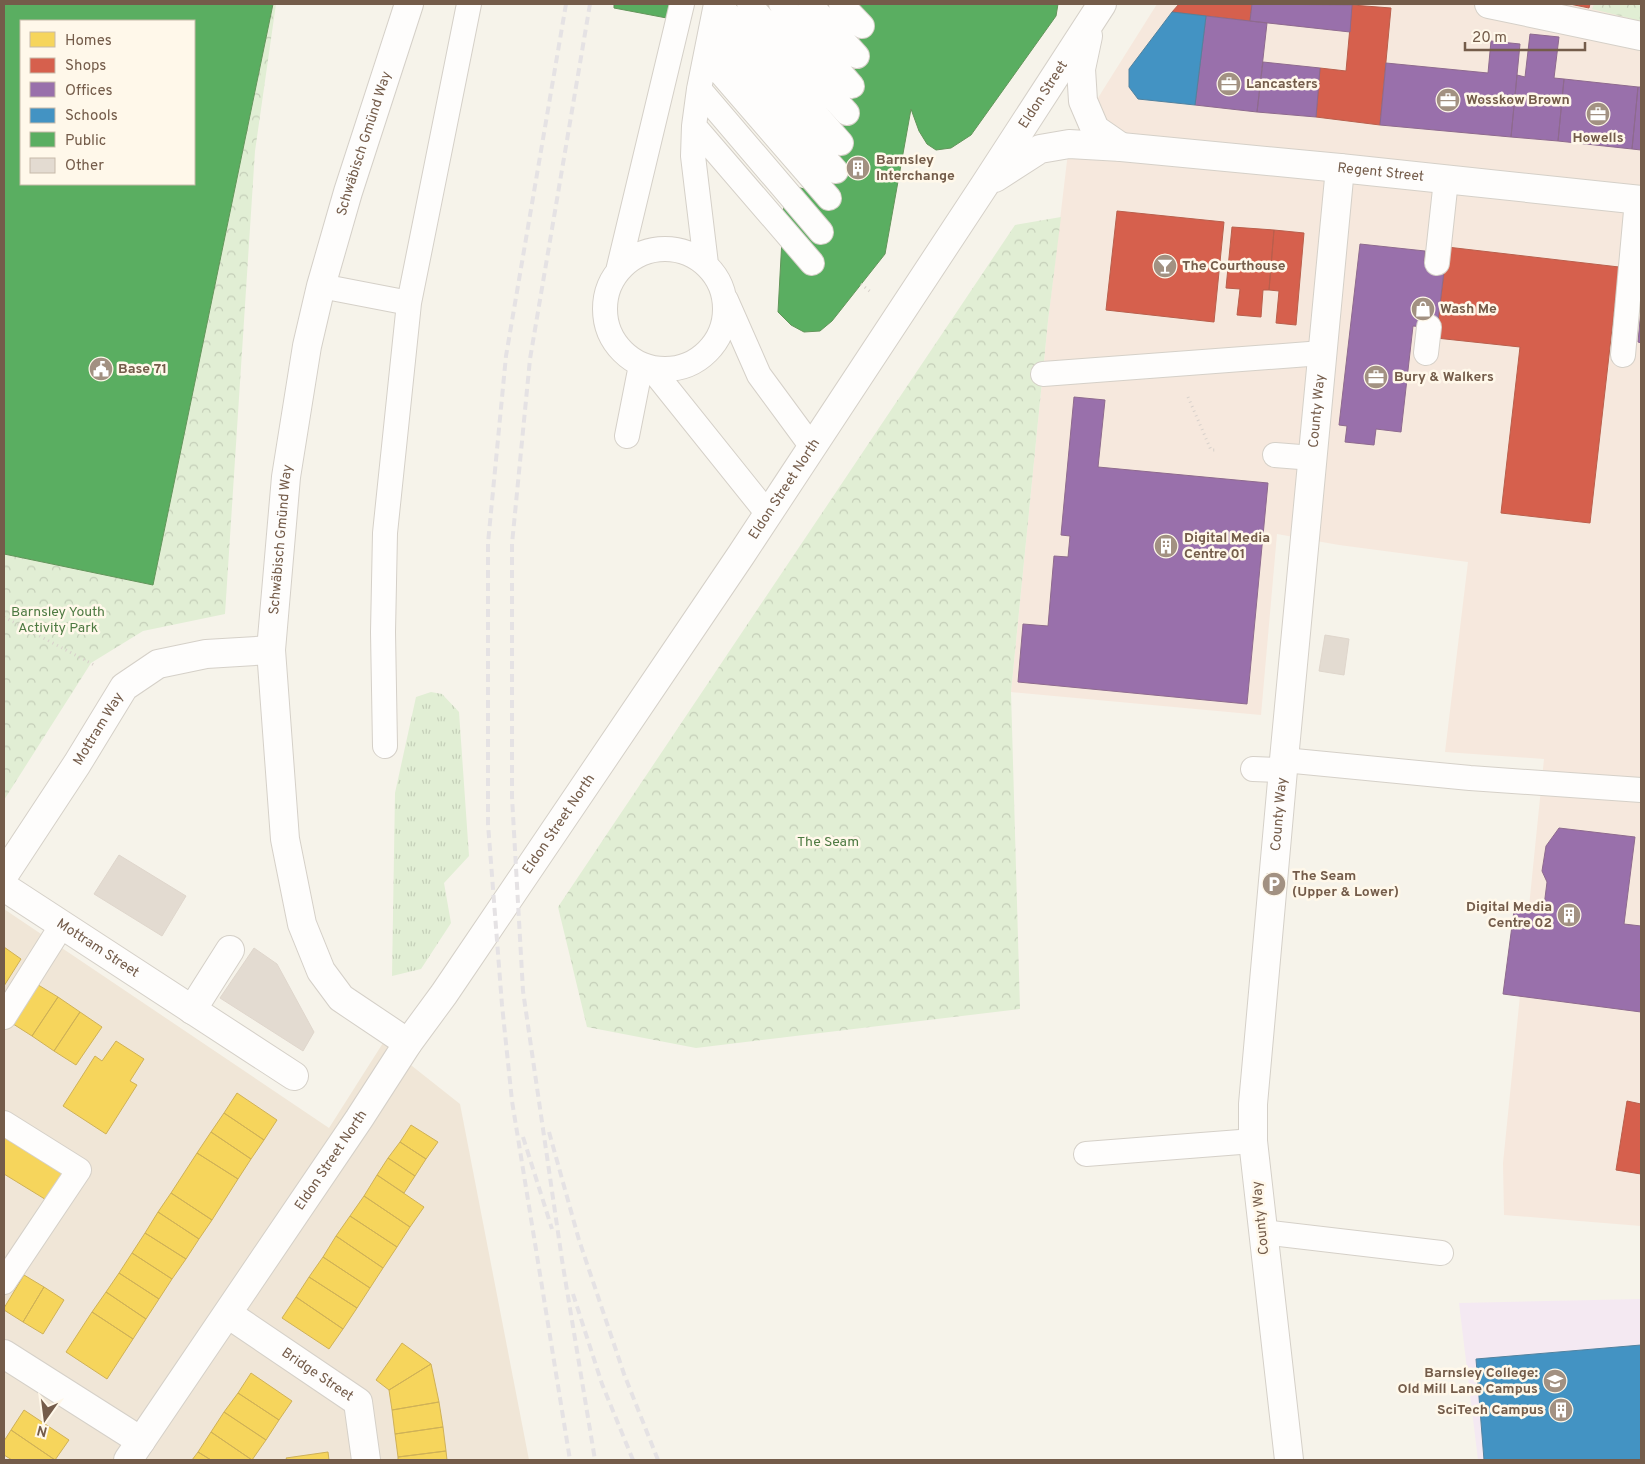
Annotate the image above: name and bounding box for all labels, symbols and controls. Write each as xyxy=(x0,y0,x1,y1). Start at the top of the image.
legend xyxy=(20,20,195,185)
scale bar xyxy=(1465,20,1585,52)
text: 20 m xyxy=(1472,29,1507,48)
text: Homes xyxy=(65,32,112,51)
text: Shops xyxy=(65,57,106,76)
street label: Eldon Street xyxy=(1015,57,1072,132)
street label: Schwäbisch Gmünd Way xyxy=(333,69,395,218)
office icon: Lancasters xyxy=(1216,71,1242,97)
place label: Lancasters xyxy=(1246,76,1318,93)
text: Offices xyxy=(65,82,112,101)
office icon: Wosskow Brown xyxy=(1435,87,1461,113)
place label: Wosskow Brown xyxy=(1466,92,1570,109)
office icon: Howells xyxy=(1585,101,1611,127)
text: Schools xyxy=(65,107,118,126)
place label: Howells xyxy=(1572,130,1624,147)
text: Public xyxy=(65,132,106,151)
place label: Barnsley Interchange xyxy=(876,152,955,185)
building icon: Barnsley Interchange xyxy=(845,155,871,181)
text: Other xyxy=(65,157,104,176)
street label: Regent Street xyxy=(1336,159,1425,185)
bar icon: The Courthouse xyxy=(1152,253,1178,279)
place label: The Courthouse xyxy=(1182,258,1286,275)
shop icon: Wash Me xyxy=(1410,296,1436,322)
place label: Wash Me xyxy=(1440,301,1497,318)
public building icon: Base 71 xyxy=(88,356,114,382)
place label: Base 71 xyxy=(118,361,167,378)
office icon: Bury & Walkers xyxy=(1363,364,1389,390)
place label: Bury & Walkers xyxy=(1394,369,1494,386)
street label: County Way xyxy=(1305,373,1329,449)
street label: Eldon Street North xyxy=(745,436,824,543)
street label: Schwäbisch Gmünd Way xyxy=(266,463,296,615)
place label: Digital Media Centre 01 xyxy=(1184,530,1270,563)
building icon: Digital Media Centre 01 xyxy=(1153,533,1179,559)
park label: Barnsley Youth Activity Park xyxy=(11,604,105,637)
street label: Mottram Way xyxy=(70,689,127,769)
street label: Eldon Street North xyxy=(519,771,599,878)
street label: County Way xyxy=(1267,776,1291,852)
park label: The Seam xyxy=(797,834,859,851)
place label: The Seam (Upper & Lower) xyxy=(1292,868,1399,901)
parking icon: The Seam (Upper & Lower) xyxy=(1261,871,1287,897)
place label: Digital Media Centre 02 xyxy=(1466,899,1552,932)
building icon: Digital Media Centre 02 xyxy=(1556,902,1582,928)
street label: Mottram Street xyxy=(53,915,142,981)
street label: Eldon Street North xyxy=(291,1107,371,1214)
street label: County Way xyxy=(1249,1180,1273,1256)
street label: Bridge Street xyxy=(278,1344,357,1405)
place label: Barnsley College: Old Mill Lane Campus xyxy=(1397,1365,1538,1398)
school or university icon: Barnsley College: Old Mill Lane Campus xyxy=(1542,1368,1568,1394)
north arrow xyxy=(20,1394,70,1444)
building icon: SciTech Campus xyxy=(1548,1397,1574,1423)
place label: SciTech Campus xyxy=(1437,1402,1544,1419)
text: N xyxy=(35,1421,49,1440)

